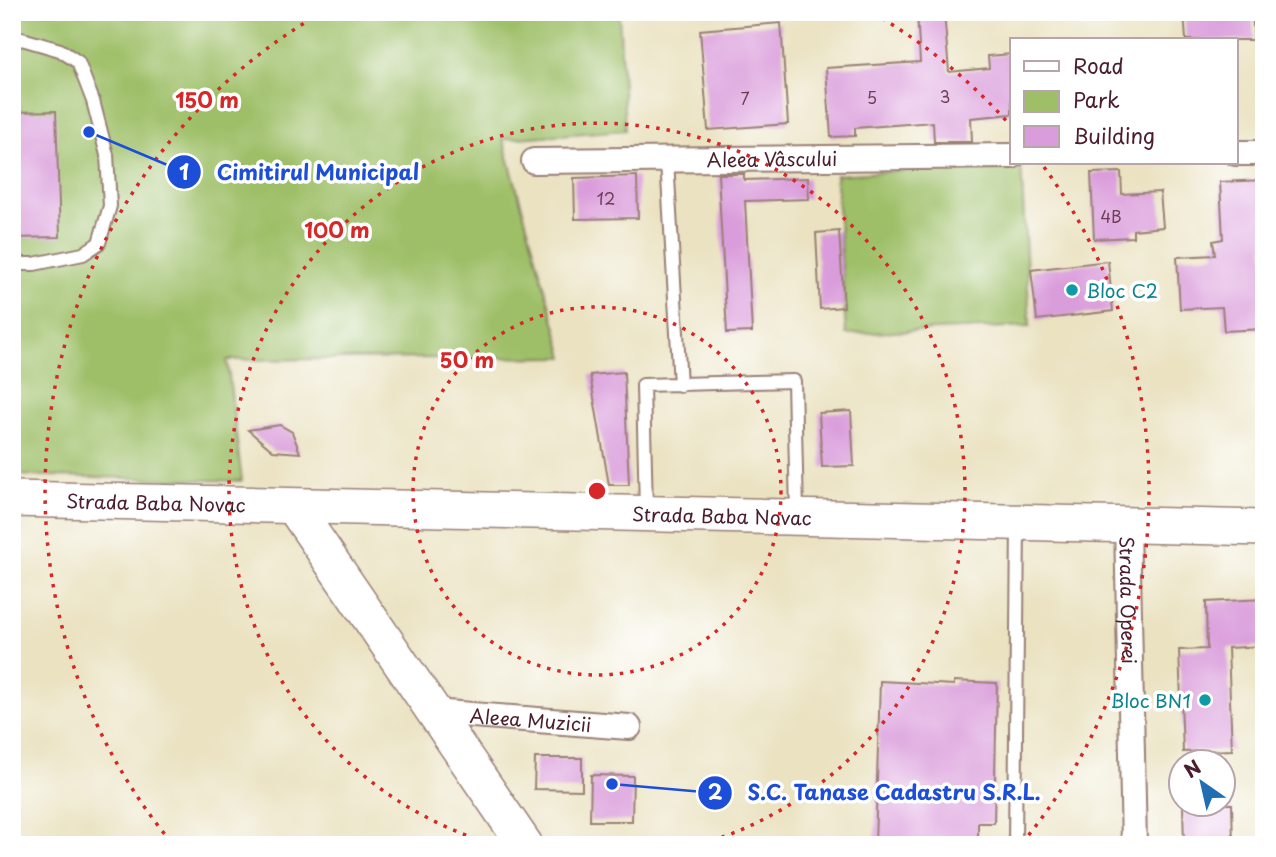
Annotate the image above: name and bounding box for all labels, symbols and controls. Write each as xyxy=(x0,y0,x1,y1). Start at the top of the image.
legend xyxy=(1010,38,1238,164)
text: Road xyxy=(1073,49,1124,81)
text: 150 m xyxy=(175,83,239,115)
text: Park xyxy=(1073,83,1120,115)
house number: 3 xyxy=(940,84,950,108)
house number: 5 xyxy=(867,85,877,109)
house number: 7 xyxy=(740,86,750,110)
text: Building xyxy=(1073,119,1155,151)
street label: Aleea Vâscului xyxy=(707,144,837,173)
callout: Cimitirul Municipal xyxy=(167,151,433,193)
text: 1 xyxy=(179,155,189,187)
text: Cimitirul Municipal xyxy=(217,155,419,187)
house number: 12 xyxy=(597,186,615,210)
house number: 4B xyxy=(1100,204,1122,228)
text: 100 m xyxy=(304,213,370,245)
place label: Bloc C2 xyxy=(1086,276,1158,304)
marker: Bloc C2 xyxy=(1064,282,1080,298)
text: 50 m xyxy=(440,343,494,375)
centre of rings xyxy=(585,479,609,503)
street label: Strada Baba Novac xyxy=(66,486,246,518)
street label: Strada Baba Novac xyxy=(632,499,812,532)
street label: Strada Operei xyxy=(1113,536,1144,664)
place label: Bloc BN1 xyxy=(1110,686,1191,714)
marker: Bloc BN1 xyxy=(1197,692,1213,708)
street label: Aleea Muzicii xyxy=(469,701,593,738)
north arrow xyxy=(1168,748,1238,818)
text: N xyxy=(1178,752,1206,784)
callout: S.C. Tanase Cadastru S.R.L. xyxy=(697,772,1055,814)
text: 2 xyxy=(708,775,723,807)
text: S.C. Tanase Cadastru S.R.L. xyxy=(747,775,1041,807)

